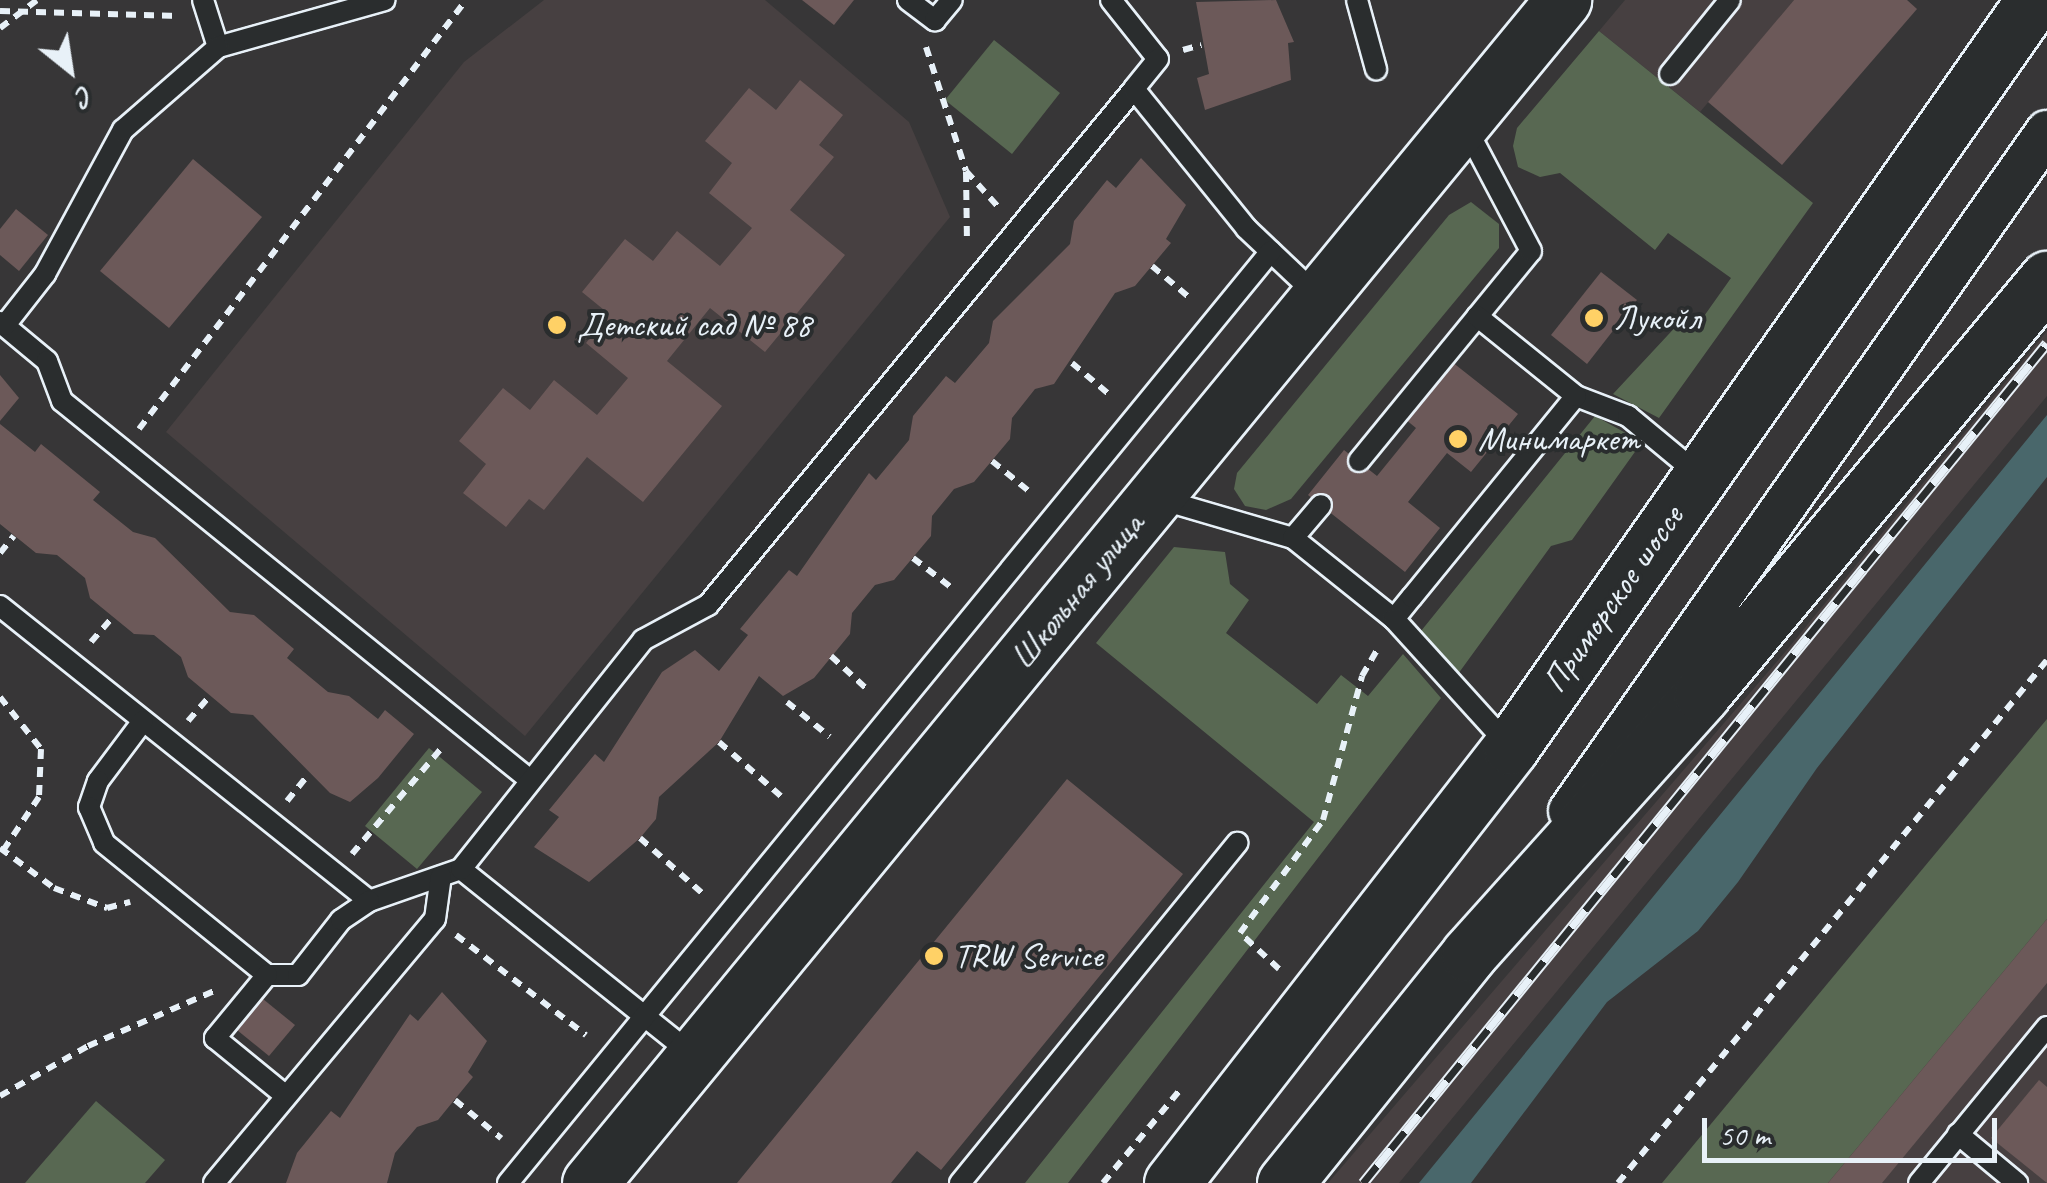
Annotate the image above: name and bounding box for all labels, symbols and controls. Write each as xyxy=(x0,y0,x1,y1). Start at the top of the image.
north arrow xyxy=(20,20,120,120)
text: С xyxy=(71,78,100,115)
place label: Лукойл xyxy=(1614,297,1700,339)
place label: Детский сад № 88 xyxy=(577,304,811,346)
marker: Лукойл xyxy=(1583,307,1605,329)
marker: Детский сад № 88 xyxy=(546,314,568,336)
place label: Минимаркет xyxy=(1478,418,1639,460)
marker: Минимаркет xyxy=(1447,428,1469,450)
street label: Приморское шоссе xyxy=(1533,497,1693,701)
street label: Школьная улица xyxy=(1001,504,1153,678)
place label: TRW Service xyxy=(954,935,1103,977)
marker: TRW Service xyxy=(923,945,945,967)
scale bar xyxy=(1707,1098,2002,1160)
text: 50 m xyxy=(1719,1116,1770,1154)

